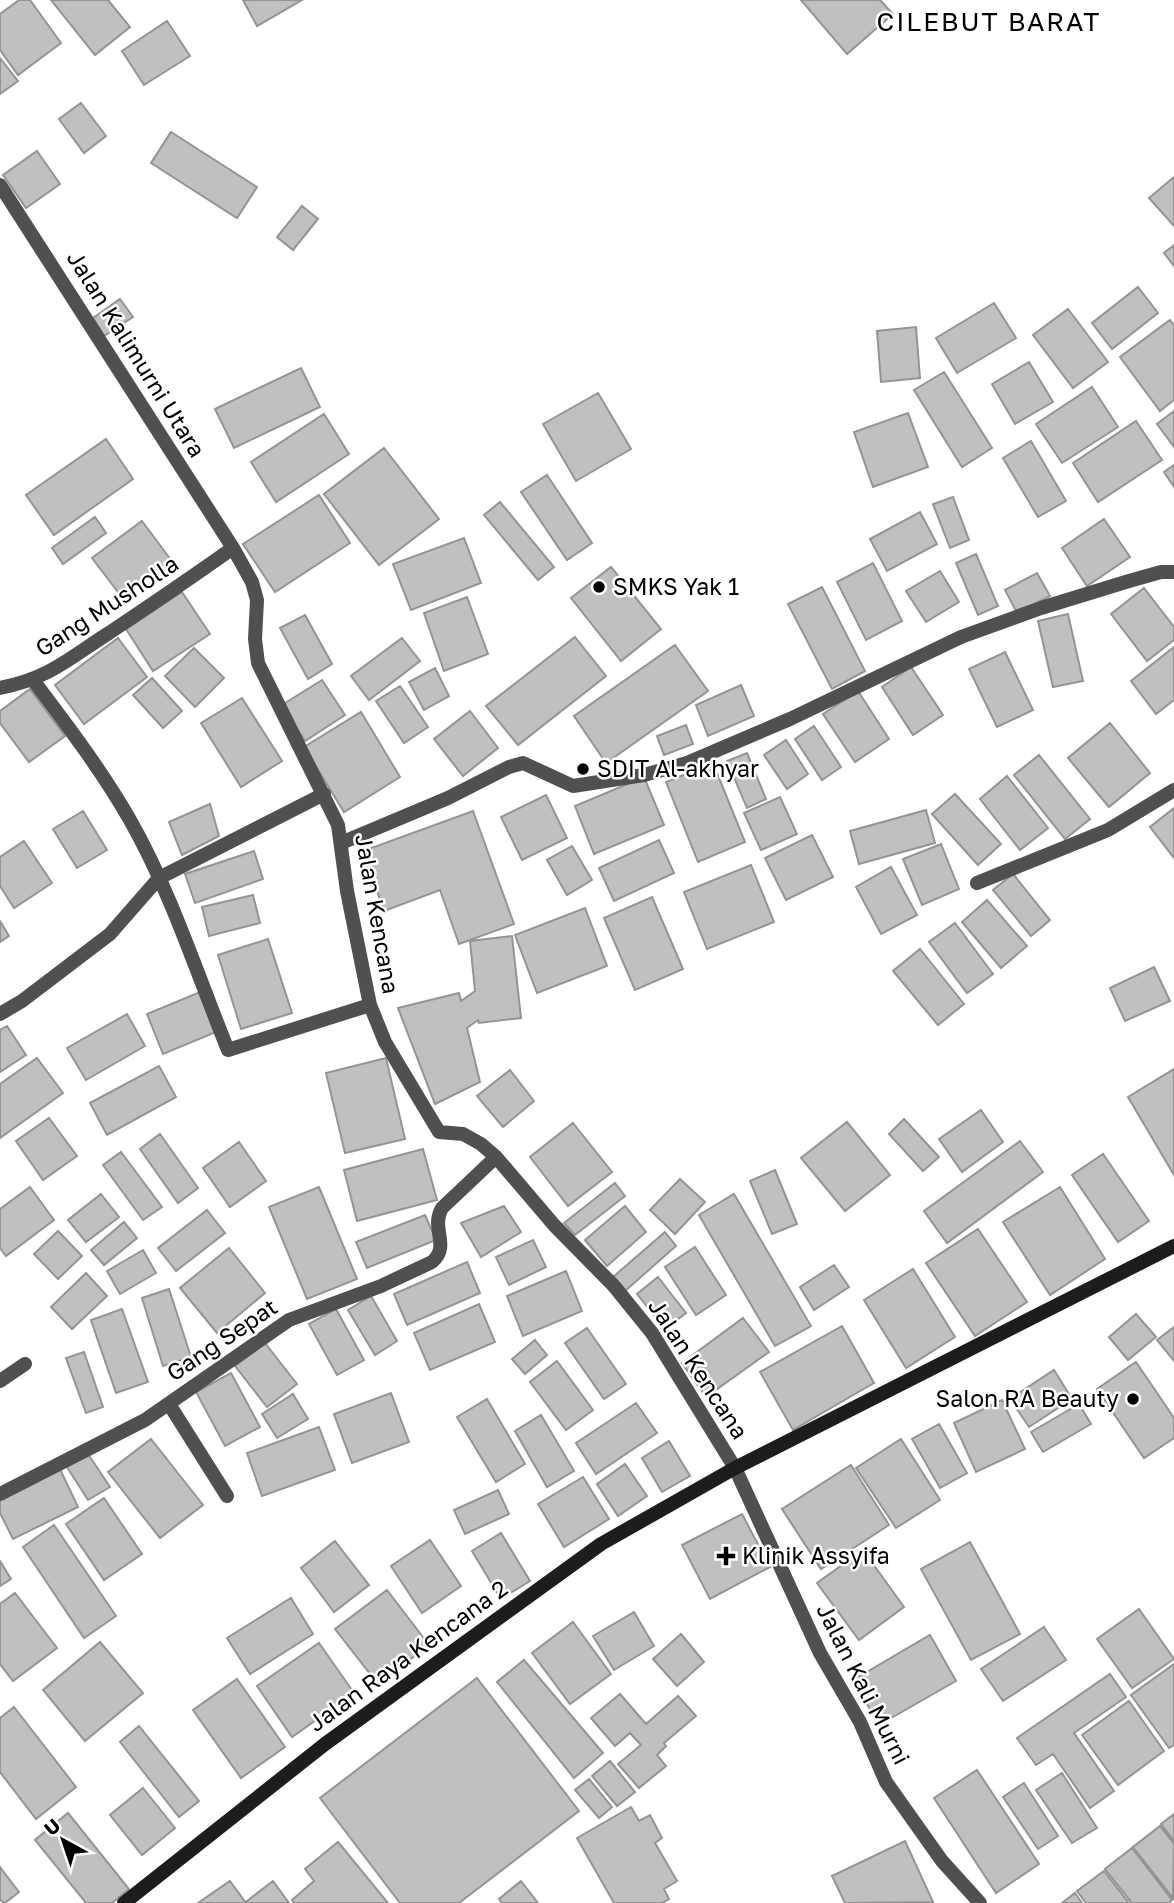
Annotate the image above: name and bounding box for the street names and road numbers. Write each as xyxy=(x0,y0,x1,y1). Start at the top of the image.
street label: Jalan Kalimurni Utara xyxy=(62,245,212,462)
street label: Gang Musholla xyxy=(30,549,183,662)
street label: Jalan Kencana xyxy=(350,832,406,996)
street label: Gang Sepat xyxy=(161,1292,282,1386)
street label: Jalan Kencana xyxy=(643,1293,755,1444)
street label: Jalan Raya Kencana 2 xyxy=(302,1573,513,1737)
street label: Jalan Kali Murni xyxy=(811,1598,917,1769)

